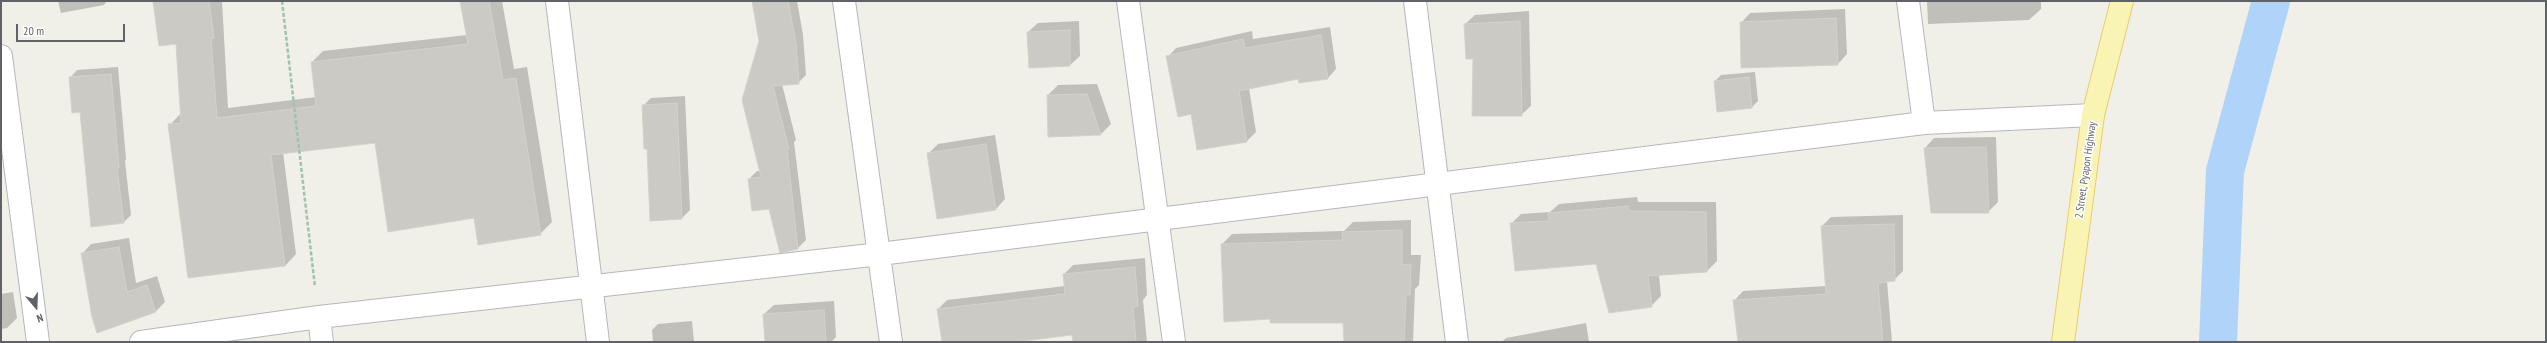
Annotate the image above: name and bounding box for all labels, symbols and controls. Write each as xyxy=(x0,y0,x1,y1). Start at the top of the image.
scale bar xyxy=(18,16,127,42)
text: 20 m xyxy=(23,23,44,38)
street label: 2 Street, Pyapon Highway xyxy=(2073,121,2099,219)
north arrow xyxy=(16,287,56,327)
text: N xyxy=(35,311,45,326)

